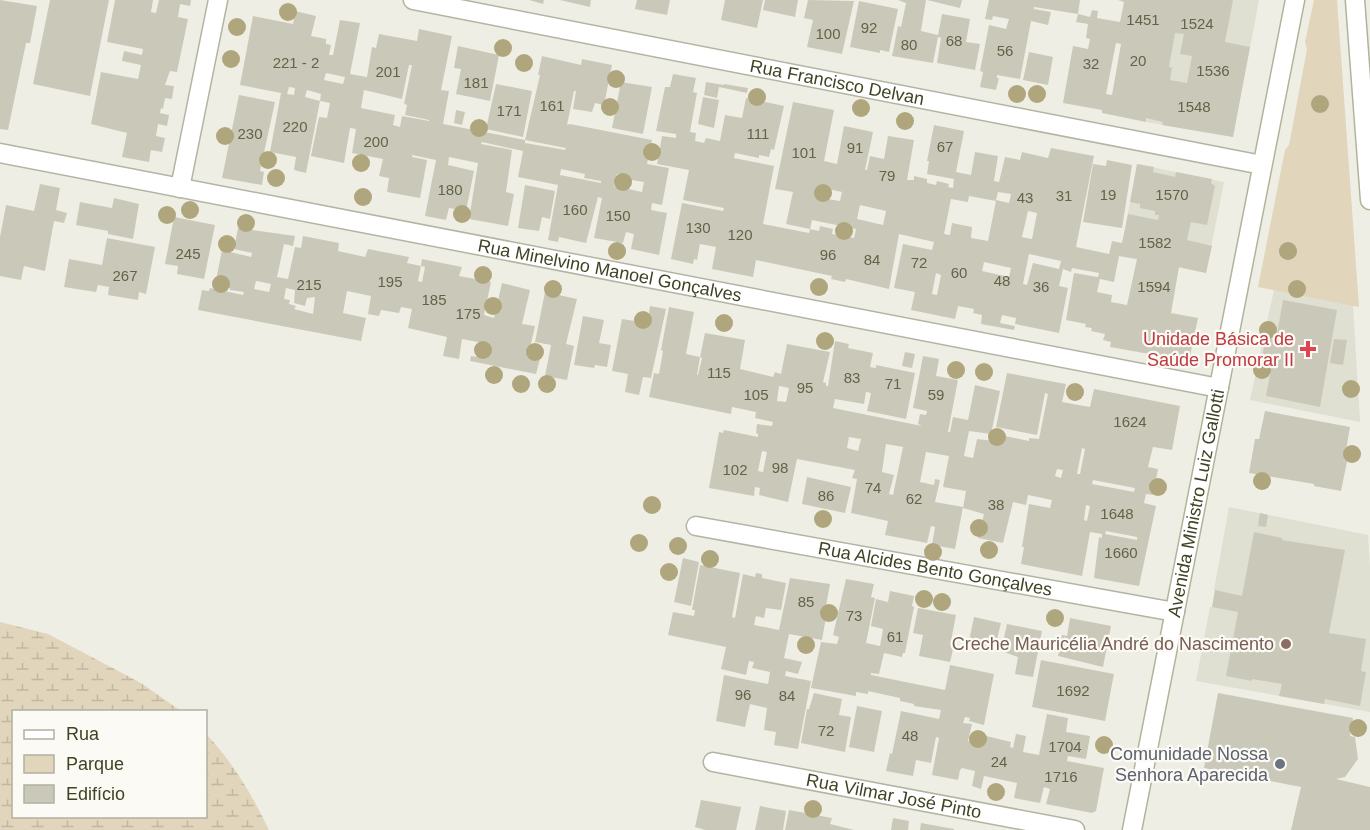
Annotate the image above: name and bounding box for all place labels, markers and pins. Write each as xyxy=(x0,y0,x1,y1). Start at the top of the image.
place label: Unidade Básica de Saúde Promorar II xyxy=(1143,329,1294,370)
marker: Unidade Básica de Saúde Promorar II xyxy=(1299,340,1317,358)
place label: Creche Mauricélia André do Nascimento xyxy=(952,634,1274,654)
marker: Creche Mauricélia André do Nascimento xyxy=(1279,637,1293,651)
place label: Comunidade Nossa Senhora Aparecida xyxy=(1110,744,1269,785)
marker: Comunidade Nossa Senhora Aparecida xyxy=(1273,757,1287,771)

